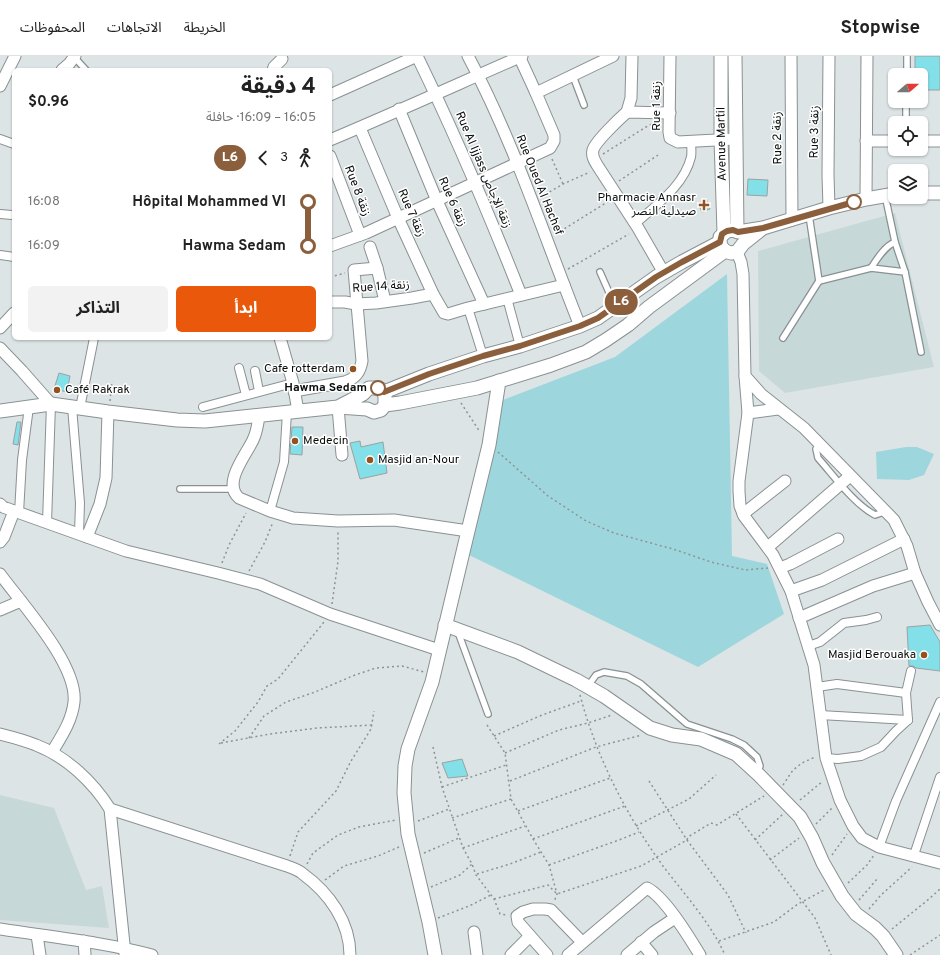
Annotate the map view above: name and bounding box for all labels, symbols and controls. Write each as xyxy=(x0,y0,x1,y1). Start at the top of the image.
text: Stopwise xyxy=(840,16,920,40)
text: المحفوظات xyxy=(20,20,85,37)
text: الاتجاهات xyxy=(107,20,162,37)
text: الخريطة xyxy=(184,20,226,37)
north arrow xyxy=(888,68,928,108)
map controls xyxy=(888,68,928,204)
text: 4 دقيقة xyxy=(241,74,316,101)
street label: Rue 1 زنقة xyxy=(649,81,665,131)
text: $0.96 xyxy=(28,93,69,112)
street label: Rue 3 زنقة xyxy=(807,105,823,159)
street label: Avenue Martil xyxy=(713,107,731,181)
street label: Rue Al Ijjass زنقة الإجاص xyxy=(451,109,515,231)
text: 16:05 – 16:09 · حافلة xyxy=(206,110,316,126)
street label: Rue 2 زنقة xyxy=(770,111,786,165)
button: locate xyxy=(888,116,928,156)
street label: Rue Oued Al Hachef xyxy=(512,133,566,237)
icon: back xyxy=(252,147,274,169)
icon: walk xyxy=(294,147,316,169)
text: L6 xyxy=(222,149,238,166)
text: 3 xyxy=(280,150,288,166)
street label: Rue 8 زنقة xyxy=(340,163,374,219)
button: layers xyxy=(888,164,928,204)
street label: Rue 6 زنقة xyxy=(434,175,470,229)
street label: Rue 7 زنقة xyxy=(393,186,429,240)
place label: Pharmacie Annasr صيدلية النصر xyxy=(598,190,696,220)
text: Hôpital Mohammed VI xyxy=(132,193,286,212)
text: 16:08 xyxy=(28,194,60,210)
unlabelled marker xyxy=(846,194,862,210)
marker: Pharmacie Annasr صيدلية النصر xyxy=(699,200,709,210)
text: Hawma Sedam xyxy=(183,237,286,256)
text: 16:09 xyxy=(28,238,60,254)
street label: Rue 14 زنقة xyxy=(352,277,410,297)
button: التذاكر xyxy=(28,286,168,332)
button: ابدأ xyxy=(176,286,316,332)
line badge: L6 xyxy=(603,289,639,315)
text: L6 xyxy=(613,293,629,310)
place label: Cafe rotterdam xyxy=(264,361,345,377)
marker: Cafe rotterdam xyxy=(348,364,358,374)
place label: Hawma Sedam xyxy=(284,380,367,396)
marker: Hawma Sedam xyxy=(370,380,386,396)
place label: Café Rakrak xyxy=(65,382,130,398)
marker: Café Rakrak xyxy=(52,385,62,395)
place label: Medecin xyxy=(303,433,349,449)
marker: Medecin xyxy=(290,436,300,446)
place label: Masjid an-Nour xyxy=(378,452,460,468)
marker: Masjid an-Nour xyxy=(365,455,375,465)
place label: Masjid Berouaka xyxy=(828,647,916,663)
marker: Masjid Berouaka xyxy=(919,650,929,660)

